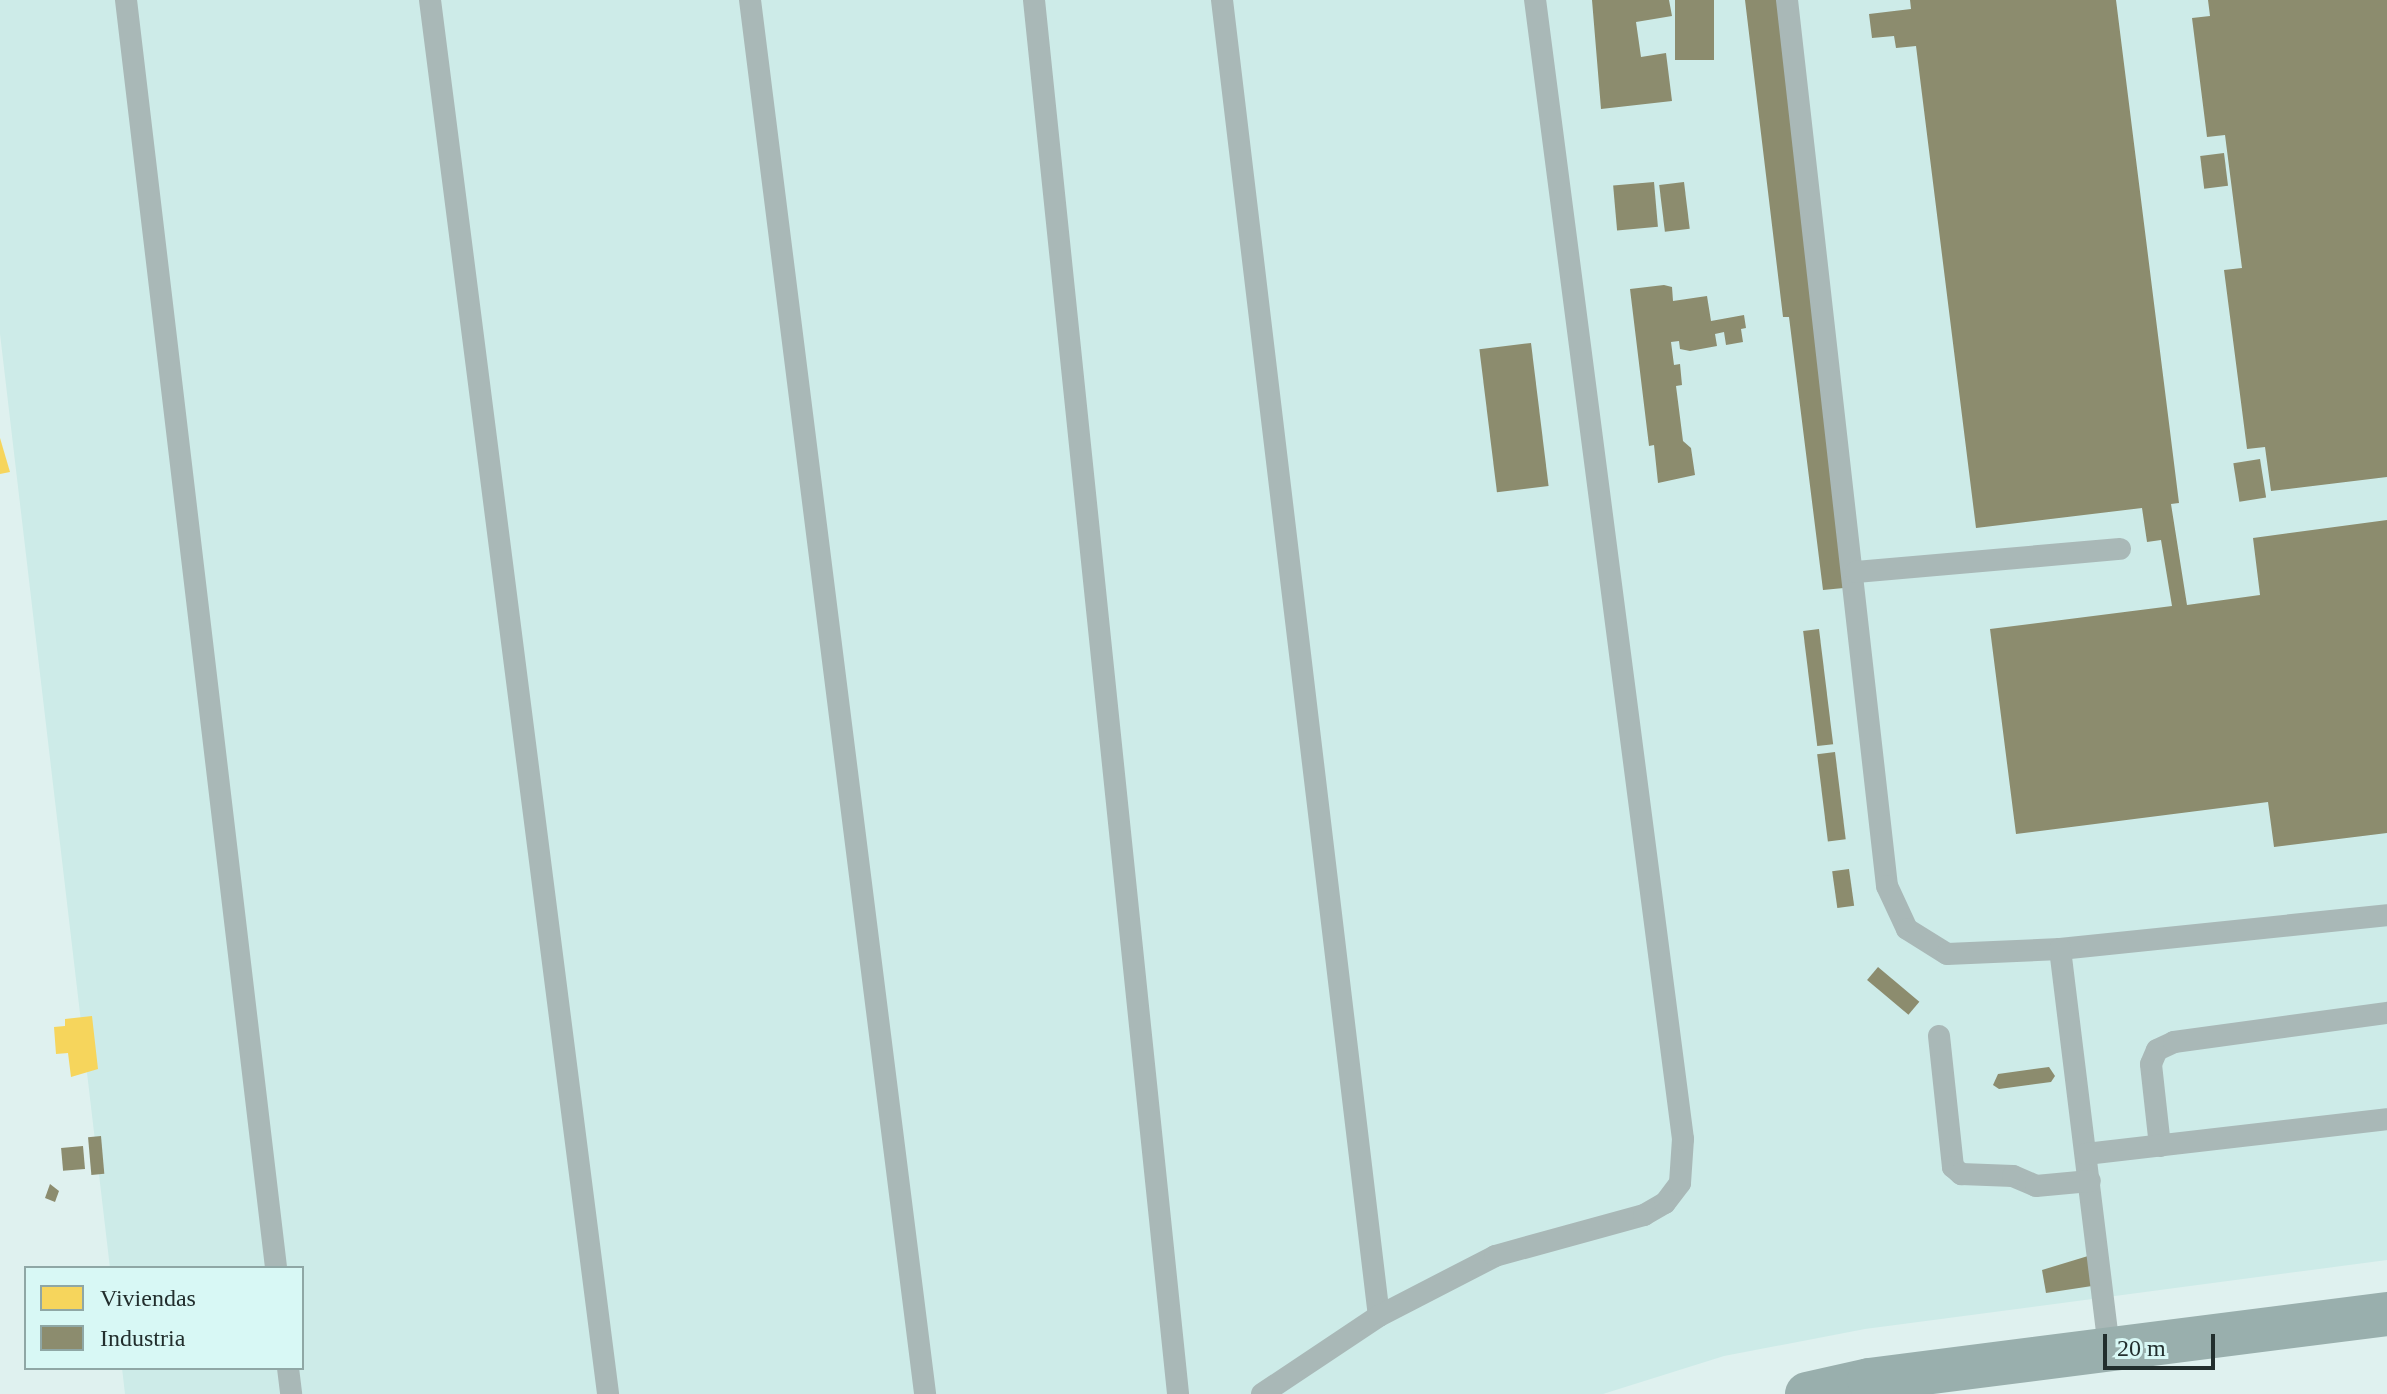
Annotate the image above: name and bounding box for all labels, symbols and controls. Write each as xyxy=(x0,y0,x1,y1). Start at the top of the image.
legend xyxy=(24,1266,304,1370)
text: Viviendas xyxy=(100,1285,196,1311)
scale bar xyxy=(2107,1318,2219,1368)
text: Industria xyxy=(100,1325,185,1351)
text: 20 m xyxy=(2117,1335,2166,1361)

